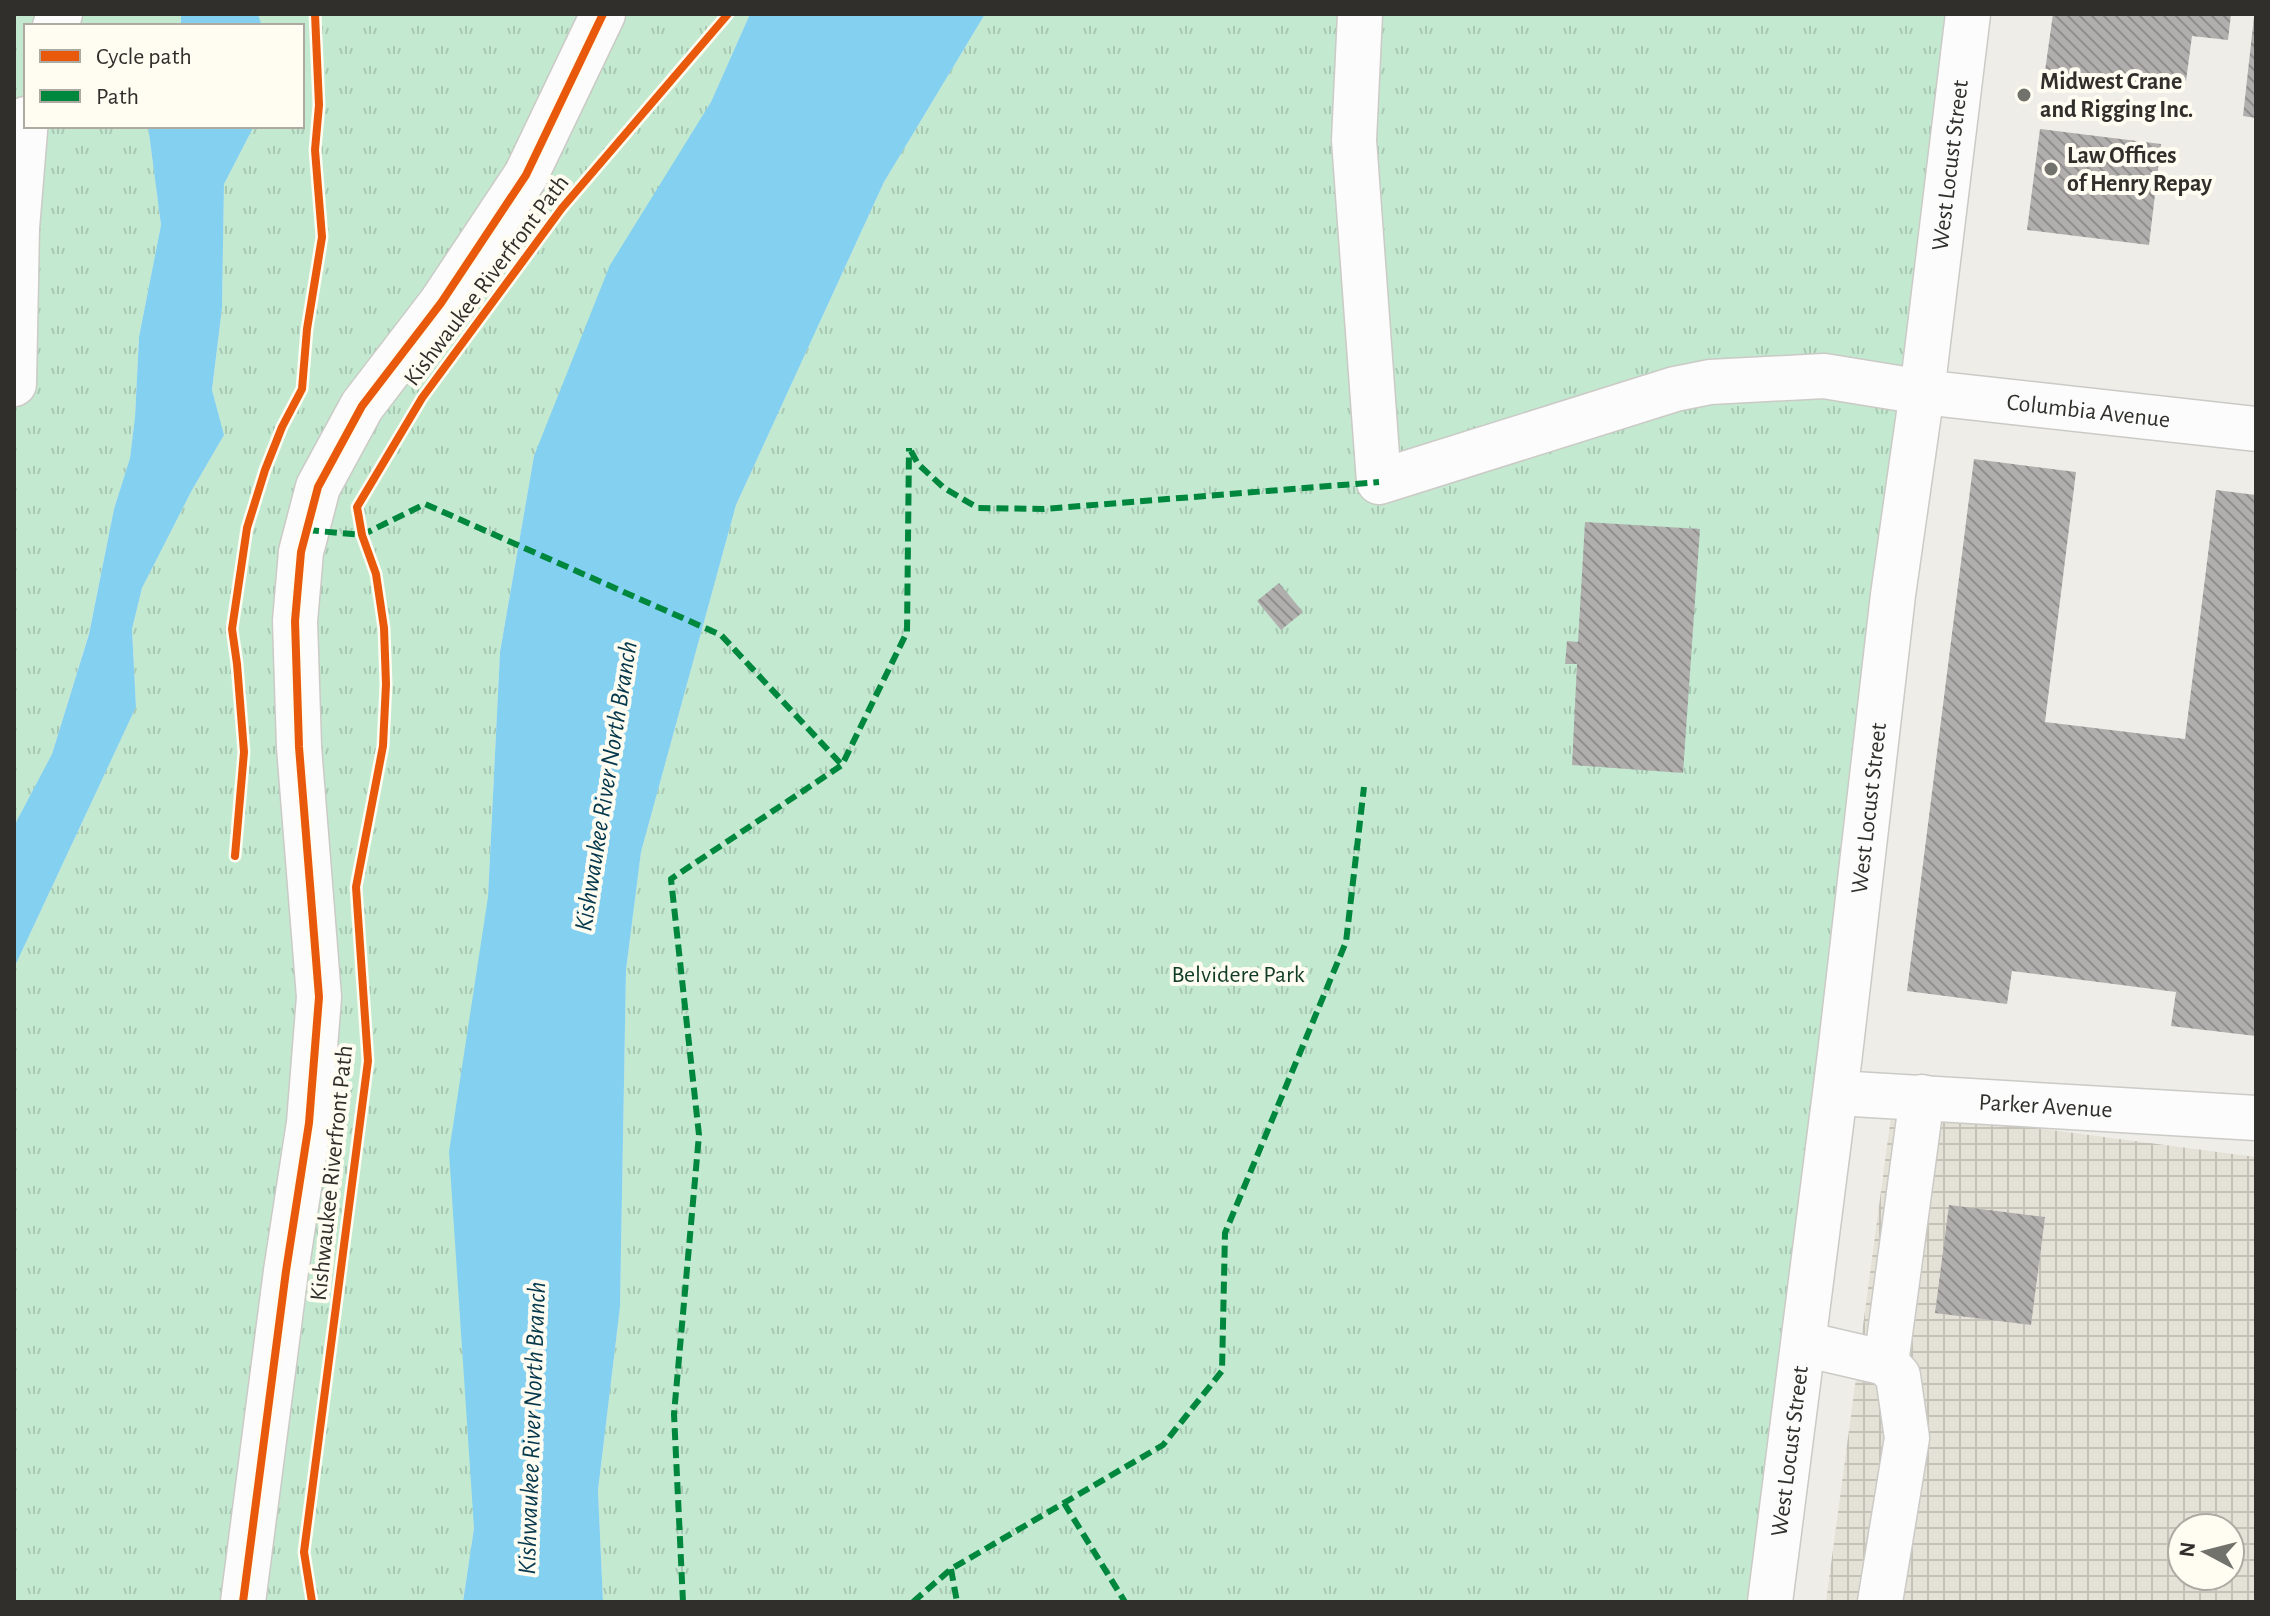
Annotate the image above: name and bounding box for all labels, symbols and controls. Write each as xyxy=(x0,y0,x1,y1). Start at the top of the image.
legend xyxy=(24,24,304,128)
text: Cycle path xyxy=(96,45,192,69)
place label: Midwest Crane and Rigging Inc. xyxy=(2040,70,2193,122)
street label: West Locust Street xyxy=(1928,78,1973,252)
text: Path xyxy=(96,85,139,109)
marker: Midwest Crane and Rigging Inc. xyxy=(2015,86,2033,104)
place label: Law Offices of Henry Repay xyxy=(2067,144,2212,196)
marker: Law Offices of Henry Repay xyxy=(2042,160,2060,178)
street label: Kishwaukee Riverfront Path xyxy=(400,171,574,390)
street label: Columbia Avenue xyxy=(2005,390,2171,432)
water label: Kishwaukee River North Branch xyxy=(570,639,642,933)
street label: West Locust Street xyxy=(1848,721,1891,895)
park label: Belvidere Park xyxy=(1171,963,1305,987)
street label: Kishwaukee Riverfront Path xyxy=(307,1044,357,1302)
street label: Parker Avenue xyxy=(1978,1091,2113,1122)
water label: Kishwaukee River North Branch xyxy=(514,1281,550,1575)
street label: West Locust Street xyxy=(1767,1364,1813,1538)
north arrow xyxy=(2166,1512,2246,1592)
text: N xyxy=(2175,1541,2199,1559)

